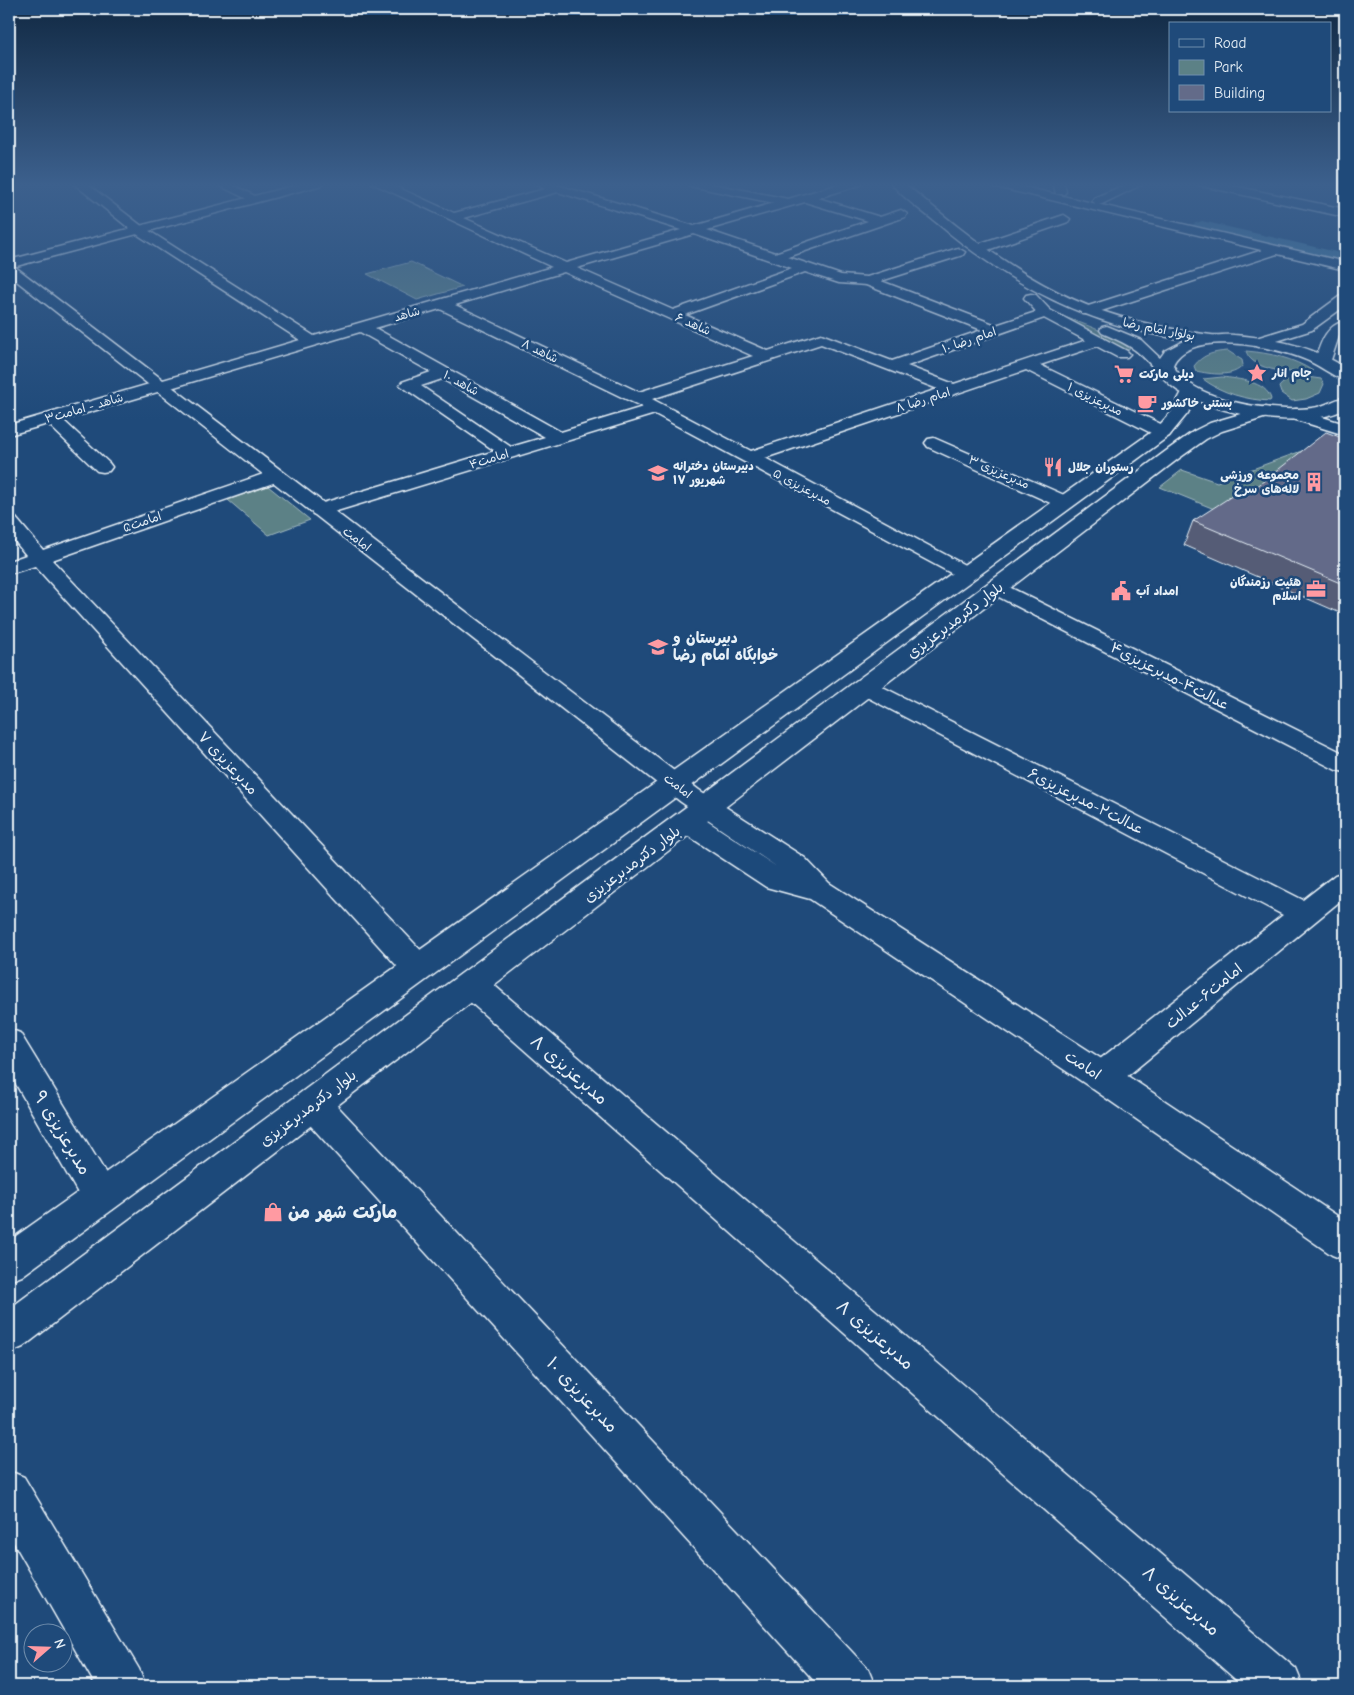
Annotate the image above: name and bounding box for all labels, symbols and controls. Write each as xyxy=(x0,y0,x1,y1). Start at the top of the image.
legend xyxy=(1169,22,1332,112)
text: Road xyxy=(1214,34,1246,52)
text: Park xyxy=(1214,58,1243,76)
text: Building xyxy=(1214,84,1265,102)
street label: شاهد xyxy=(392,304,422,324)
street label: شاهد ۶ xyxy=(673,310,713,338)
street label: بولوار امام رضا xyxy=(1121,315,1196,345)
street label: امام رضا ۱۰ xyxy=(940,324,999,358)
street label: شاهد ۸ xyxy=(520,336,560,366)
place icon: جام انار xyxy=(1246,362,1268,384)
supermarket icon: دیلی مارکت xyxy=(1113,363,1135,385)
place label: جام انار xyxy=(1271,366,1312,382)
place label: دیلی مارکت xyxy=(1139,367,1194,382)
street label: شاهد ۱۰ xyxy=(441,368,481,398)
street label: مدبرعزیزی ۱ xyxy=(1065,380,1125,419)
street label: امام رضا ۸ xyxy=(894,385,953,417)
street label: شاهد - امامت۳ xyxy=(43,390,125,426)
cafe icon: بستنی خاکشور xyxy=(1136,392,1158,414)
place label: بستنی خاکشور xyxy=(1161,396,1232,411)
street label: امامت۴ xyxy=(467,446,511,472)
street label: مدبرعزیزی ۳ xyxy=(966,452,1032,493)
restaurant icon: رستوران جلال xyxy=(1042,456,1064,478)
place label: دبیرستان دخترانه ۱۷ شهریور xyxy=(673,459,754,488)
place label: رستوران جلال xyxy=(1068,460,1134,475)
school or university icon: دبیرستان دخترانه ۱۷ شهریور xyxy=(647,462,669,484)
street label: مدبرعزیزی ۵ xyxy=(770,466,833,509)
place label: مجموعه‌ ورزشی لاله‌های سرخ xyxy=(1220,468,1299,497)
building icon: مجموعه‌ ورزشی لاله‌های سرخ xyxy=(1303,471,1325,493)
street label: امامت۵ xyxy=(121,509,163,535)
street label: امامت xyxy=(340,524,374,554)
place label: هئیت رزمندگان اسلام xyxy=(1230,574,1301,605)
street label: بلوار دکترمدبرعزیزی xyxy=(903,578,1007,662)
office icon: هئیت رزمندگان اسلام xyxy=(1305,578,1327,600)
public building icon: امداد آب xyxy=(1110,580,1132,602)
place label: امداد آب xyxy=(1136,584,1178,598)
place label: دبیرستان و خوابگاه امام رضا xyxy=(672,629,778,666)
school or university icon: دبیرستان و خوابگاه امام رضا xyxy=(647,636,669,658)
street label: عدالت۴-مدبرعزیزی۴ xyxy=(1107,638,1233,714)
street label: مدبرعزیزی ۷ xyxy=(194,728,262,798)
street label: عدالت۲-مدبرعزیزی۶ xyxy=(1025,764,1147,838)
street label: امامت xyxy=(661,771,695,801)
street label: بلوار دکترمدبرعزیزی xyxy=(580,822,684,906)
street label: امامت۶-عدالت xyxy=(1162,960,1246,1032)
street label: مدبرعزیزی ۸ xyxy=(526,1031,612,1109)
street label: امامت xyxy=(1061,1047,1105,1083)
street label: بلوار دکترمدبرعزیزی xyxy=(256,1066,360,1150)
street label: مدبرعزیزی ۹ xyxy=(29,1087,95,1179)
shop icon: مارکت شهر من xyxy=(262,1201,284,1223)
place label: مارکت شهر من xyxy=(288,1202,397,1223)
street label: مدبرعزیزی ۸ xyxy=(832,1296,918,1374)
street label: مدبرعزیزی ۱۰ xyxy=(542,1353,622,1437)
street label: مدبرعزیزی ۸ xyxy=(1138,1562,1224,1640)
north arrow xyxy=(22,1622,72,1672)
text: N xyxy=(50,1637,69,1651)

